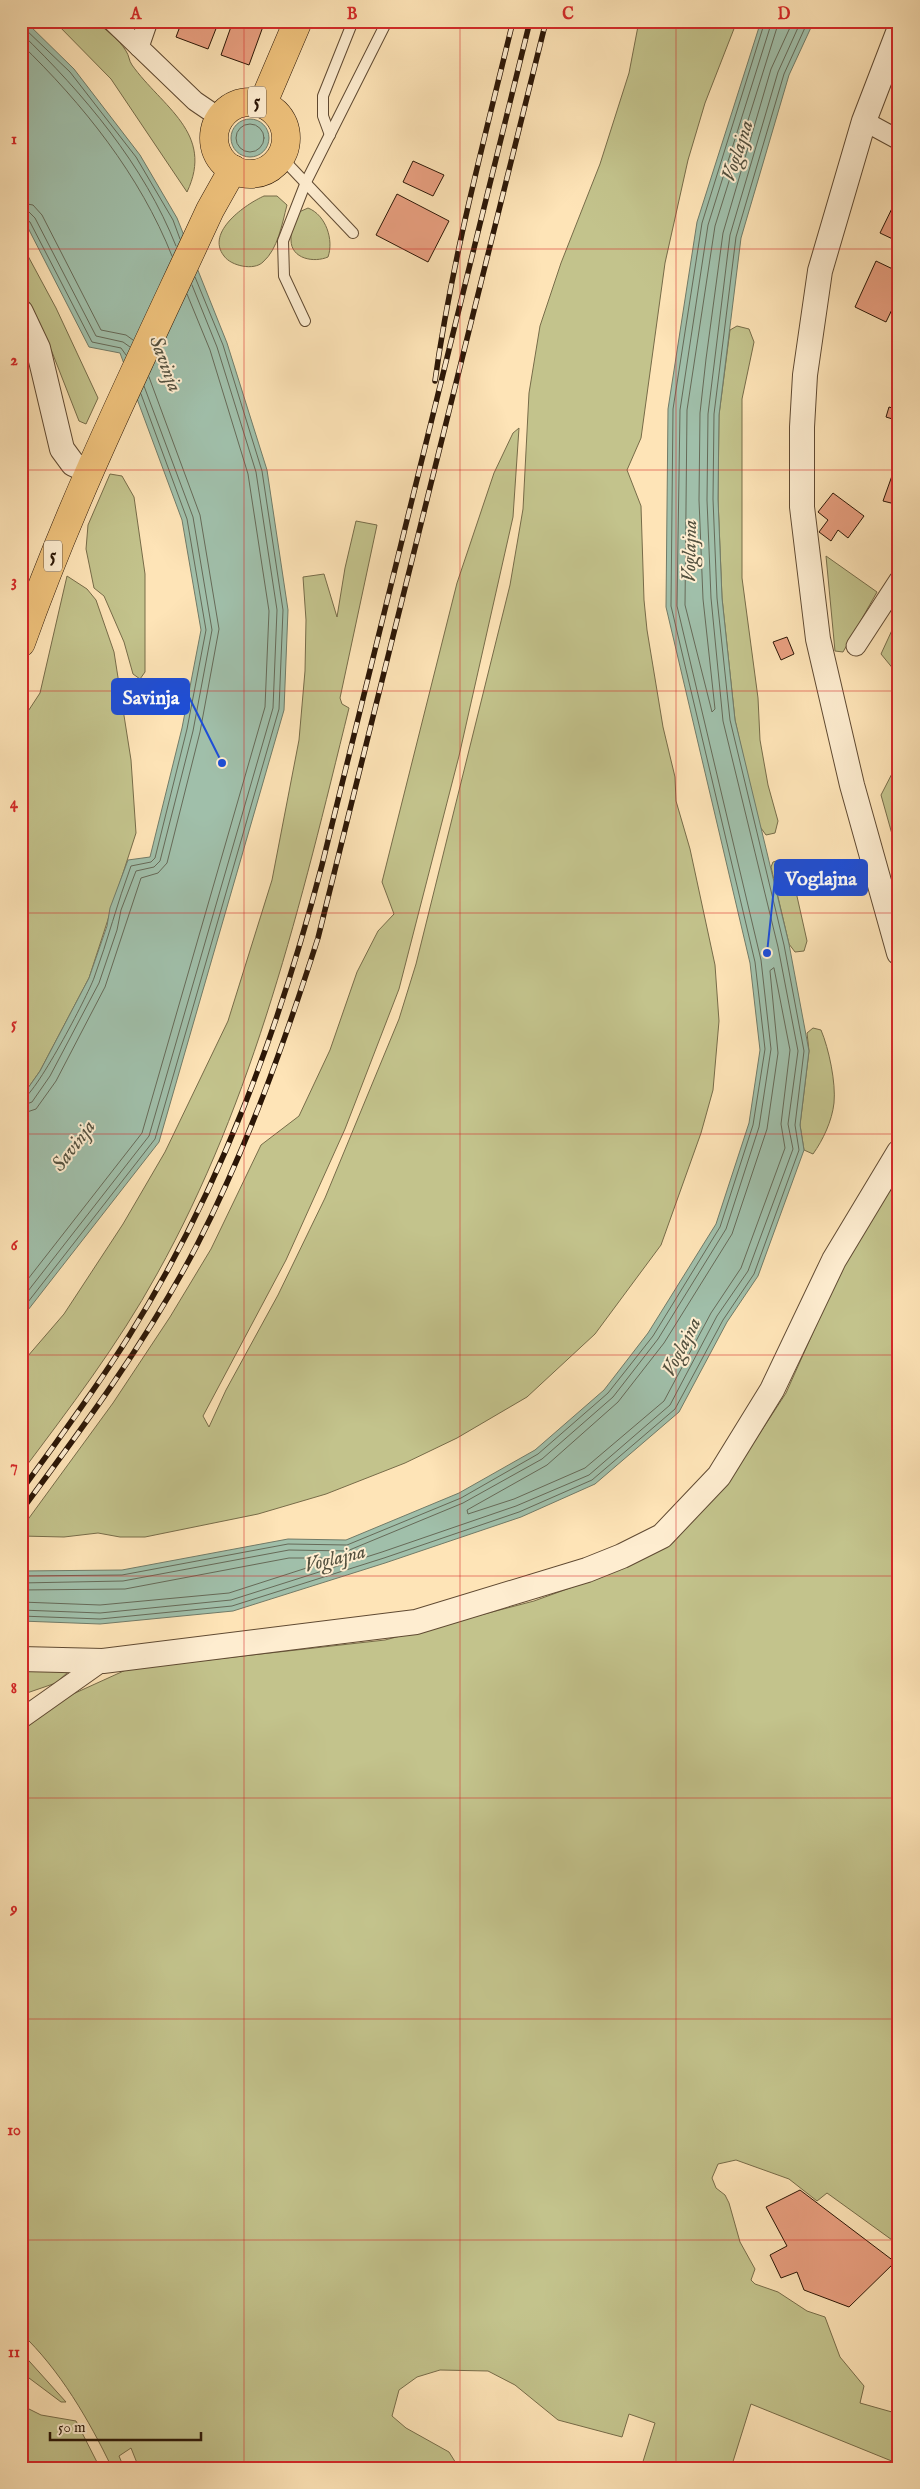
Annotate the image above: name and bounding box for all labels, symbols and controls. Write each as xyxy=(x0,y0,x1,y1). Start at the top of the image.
text: A xyxy=(130,5,143,25)
text: B xyxy=(347,5,358,25)
text: C xyxy=(562,5,574,25)
text: D xyxy=(778,5,791,25)
road number: 5 xyxy=(248,86,266,118)
water label: Voglajna xyxy=(716,117,761,185)
text: 1 xyxy=(11,130,17,150)
water label: Savinja xyxy=(143,333,187,396)
text: 2 xyxy=(10,351,18,371)
water label: Voglajna xyxy=(677,519,704,583)
road number: 5 xyxy=(44,540,62,572)
text: 3 xyxy=(11,572,17,592)
callout: Savinja xyxy=(112,679,189,714)
text: Savinja xyxy=(123,686,180,711)
text: 4 xyxy=(10,794,19,814)
callout: Voglajna xyxy=(775,860,867,895)
text: Voglajna xyxy=(784,867,857,892)
text: 5 xyxy=(11,1015,17,1035)
water label: Savinja xyxy=(47,1115,101,1177)
text: 6 xyxy=(11,1236,19,1256)
water label: Voglajna xyxy=(657,1313,708,1381)
text: 7 xyxy=(10,1457,18,1477)
water label: Voglajna xyxy=(302,1539,369,1580)
text: 8 xyxy=(11,1679,17,1699)
text: 9 xyxy=(10,1900,18,1920)
text: 10 xyxy=(7,2121,21,2141)
text: 11 xyxy=(8,2343,20,2363)
scale bar xyxy=(50,2409,201,2441)
text: 50 m xyxy=(58,2418,86,2437)

